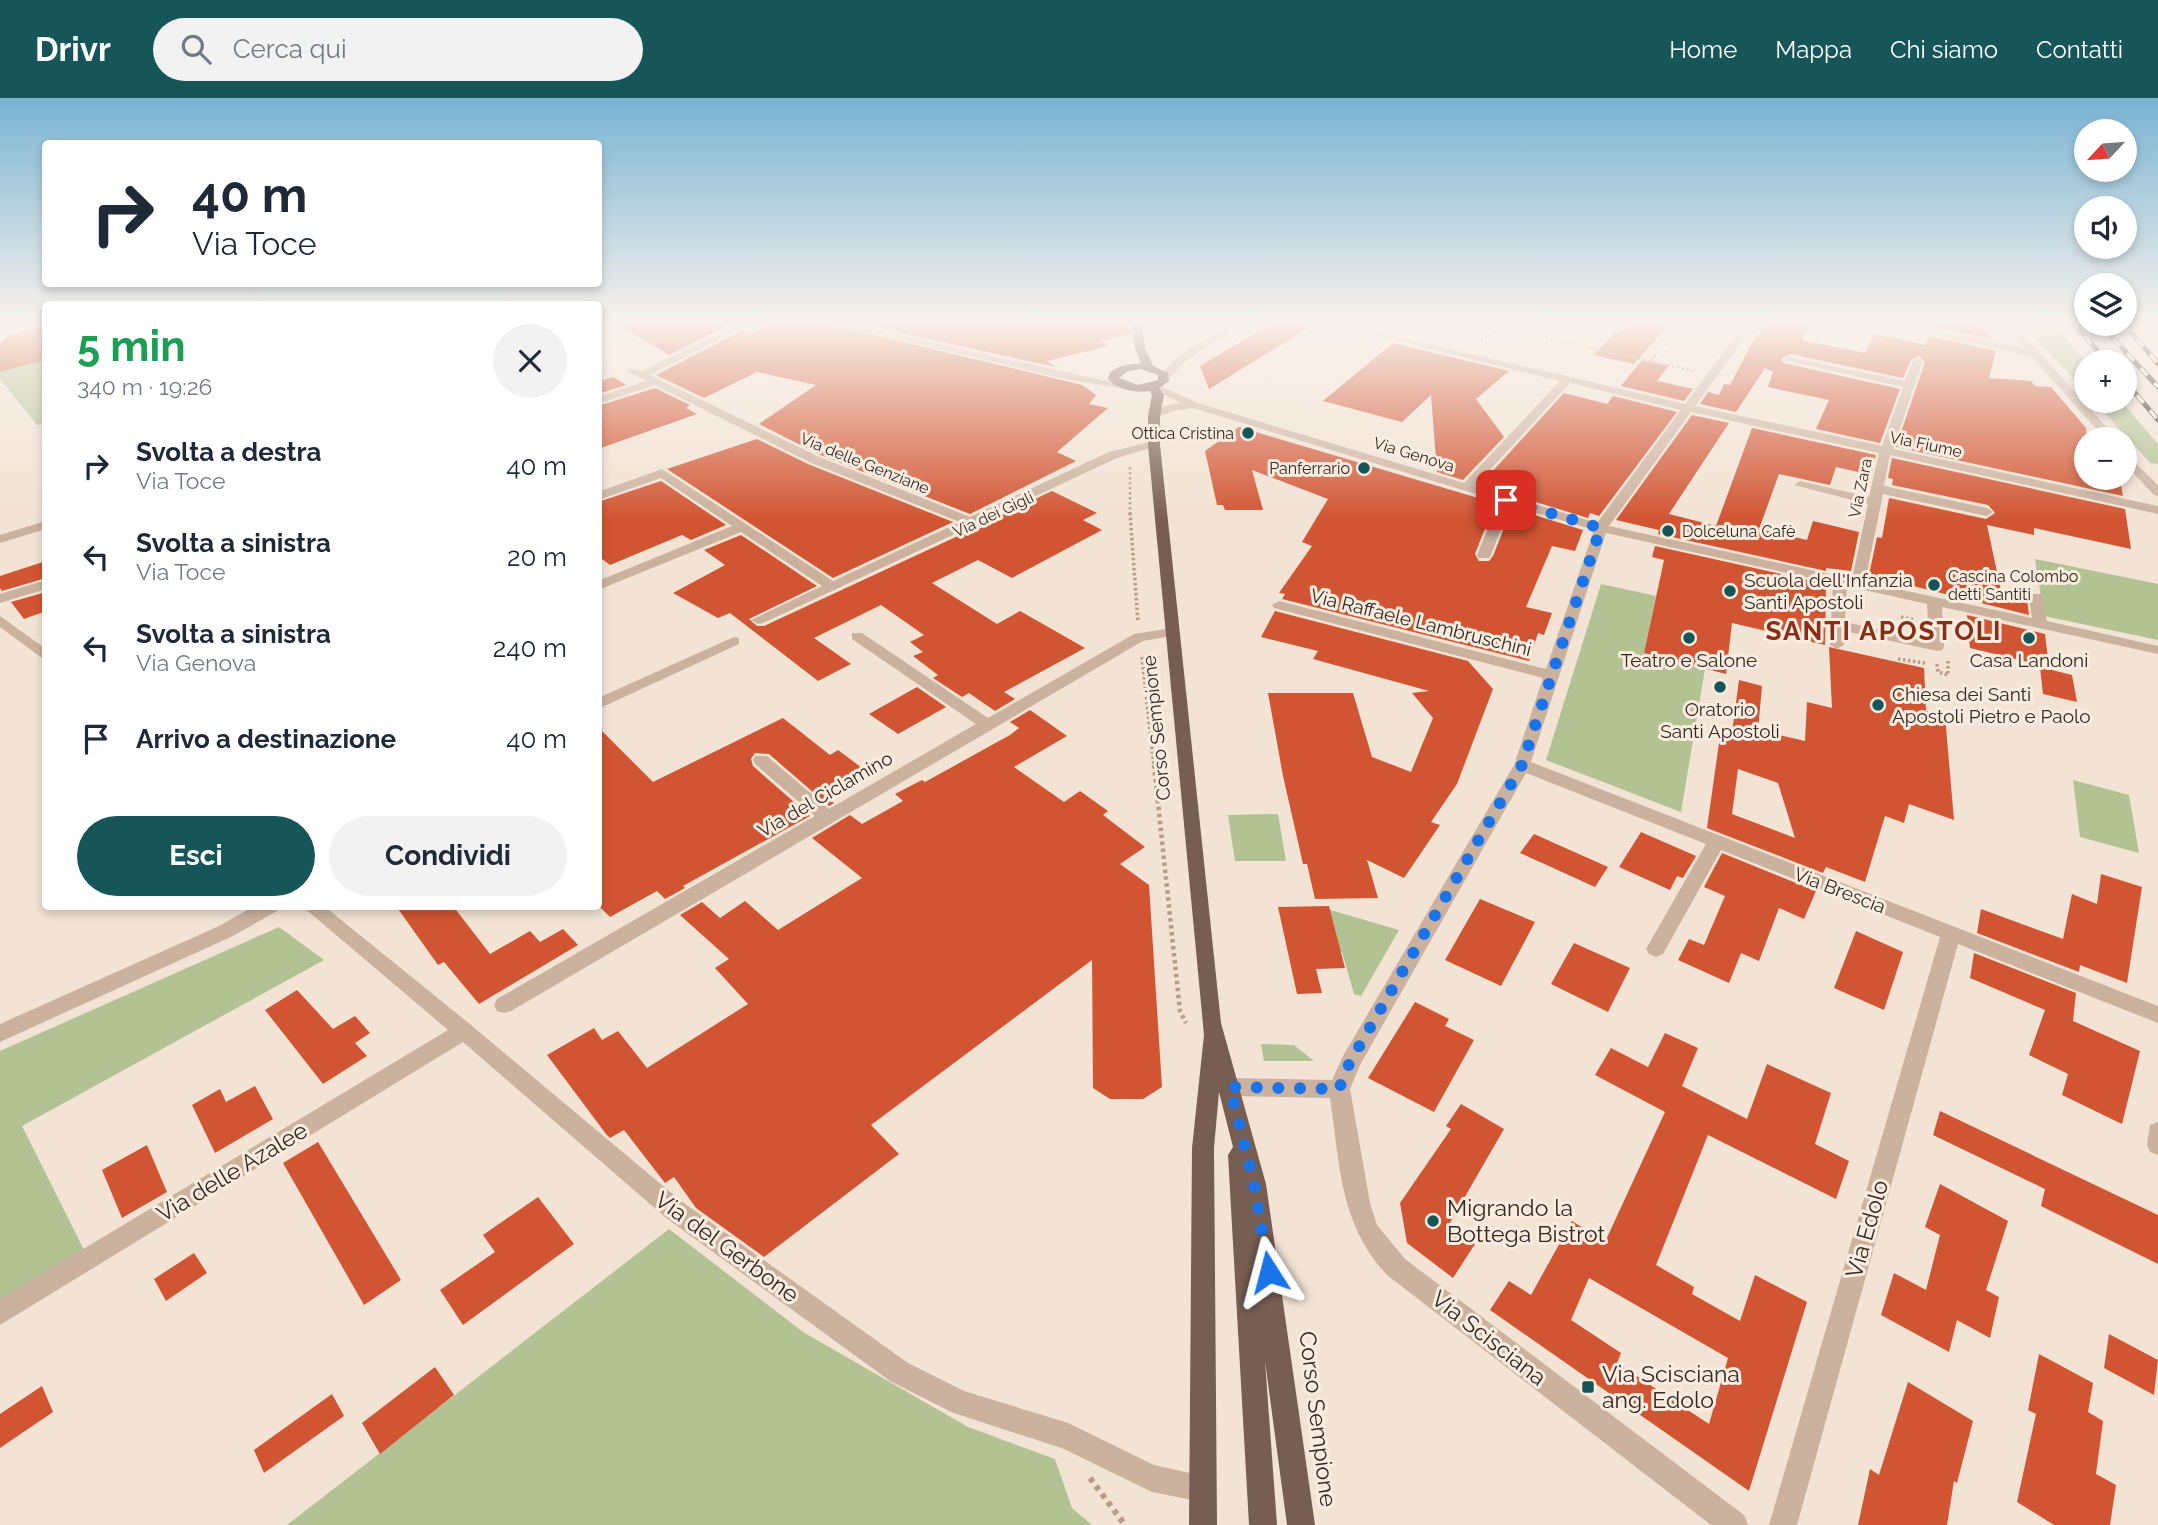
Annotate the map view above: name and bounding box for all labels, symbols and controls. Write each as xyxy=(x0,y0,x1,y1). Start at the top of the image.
search box xyxy=(153,18,643,81)
text: Drivr xyxy=(35,30,111,69)
icon: search xyxy=(177,30,215,68)
text: Cerca qui xyxy=(233,34,347,64)
text: Home xyxy=(1669,35,1737,64)
text: Mappa xyxy=(1775,35,1852,64)
text: Chi siamo xyxy=(1890,35,1998,64)
text: Contatti xyxy=(2036,35,2123,64)
north arrow xyxy=(2074,119,2137,182)
map controls xyxy=(2074,119,2137,490)
text: 40 m xyxy=(192,166,307,223)
icon: right xyxy=(77,168,168,259)
button: sound xyxy=(2074,196,2137,259)
text: Via Toce xyxy=(192,225,317,262)
button: layers xyxy=(2074,273,2137,336)
text: 5 min xyxy=(77,322,186,371)
button: close xyxy=(493,324,567,398)
button: + xyxy=(2074,350,2137,413)
text: 340 m · 19:26 xyxy=(77,373,213,400)
place label: Ottica Cristina xyxy=(1131,424,1234,443)
marker: Ottica Cristina xyxy=(1240,425,1256,441)
button: − xyxy=(2074,427,2137,490)
street label: Via Fiume xyxy=(1888,428,1964,461)
street label: Via delle Genziane xyxy=(797,429,932,498)
street label: Via Genova xyxy=(1371,433,1457,476)
text: Svolta a destra xyxy=(136,437,322,467)
icon: right xyxy=(77,447,115,485)
text: 40 m xyxy=(506,451,567,481)
street label: Via Zara xyxy=(1845,457,1876,520)
place label: Panferrario xyxy=(1269,459,1350,478)
marker: Panferrario xyxy=(1356,460,1372,476)
text: Via Toce xyxy=(136,467,226,494)
pin xyxy=(1476,470,1536,530)
icon: arrive xyxy=(1487,481,1525,519)
street label: Via dei Gigli xyxy=(950,488,1037,541)
place label: Dolceluna Cafè xyxy=(1682,522,1795,541)
marker: Dolceluna Cafè xyxy=(1660,523,1676,539)
text: Svolta a sinistra xyxy=(136,528,331,558)
icon: left xyxy=(77,538,115,576)
text: 20 m xyxy=(507,542,567,572)
text: Via Toce xyxy=(136,558,226,585)
place label: Cascina Colombo detti Santiti xyxy=(1948,567,2078,604)
place label: Scuola dell'Infanzia Santi Apostoli xyxy=(1744,569,1913,613)
marker: Cascina Colombo detti Santiti xyxy=(1926,577,1942,593)
marker: Scuola dell'Infanzia Santi Apostoli xyxy=(1722,583,1738,599)
street label: Via Raffaele Lambruschini xyxy=(1308,584,1534,660)
district label: SANTI APOSTOLI xyxy=(1766,616,2002,646)
text: Svolta a sinistra xyxy=(136,619,331,649)
icon: left xyxy=(77,629,115,667)
marker: Teatro e Salone xyxy=(1681,630,1697,646)
marker: Casa Landoni xyxy=(2021,630,2037,646)
text: 240 m xyxy=(493,633,567,663)
text: Via Genova xyxy=(136,649,256,676)
place label: Teatro e Salone xyxy=(1621,649,1757,671)
place label: Casa Landoni xyxy=(1970,649,2088,671)
street label: Corso Sempione xyxy=(1137,654,1175,802)
marker: Oratorio Santi Apostoli xyxy=(1712,679,1728,695)
place label: Chiesa dei Santi Apostoli Pietro e Paolo xyxy=(1892,683,2090,727)
marker: Chiesa dei Santi Apostoli Pietro e Paolo xyxy=(1870,697,1886,713)
place label: Oratorio Santi Apostoli xyxy=(1660,698,1780,742)
icon: arrive xyxy=(77,720,115,758)
text: Arrivo a destinazione xyxy=(136,724,396,754)
text: 40 m xyxy=(506,724,567,754)
street label: Via del Ciclamino xyxy=(754,747,896,841)
button: Esci xyxy=(77,816,315,896)
button: Condividi xyxy=(329,816,567,896)
street label: Via Brescia xyxy=(1791,862,1889,918)
street label: Via delle Azalee xyxy=(152,1116,312,1227)
street label: Via Edolo xyxy=(1840,1177,1893,1281)
street label: Via del Gerbone xyxy=(650,1185,804,1308)
place label: Migrando la Bottega Bistrot xyxy=(1447,1194,1606,1247)
marker: Migrando la Bottega Bistrot xyxy=(1425,1213,1441,1229)
position arrow xyxy=(1232,1235,1306,1309)
street label: Via Scisciana xyxy=(1427,1285,1552,1391)
street label: Corso Sempione xyxy=(1294,1330,1343,1508)
place label: Via Scisciana ang. Edolo xyxy=(1602,1360,1740,1413)
marker: Via Scisciana ang. Edolo xyxy=(1580,1379,1596,1395)

